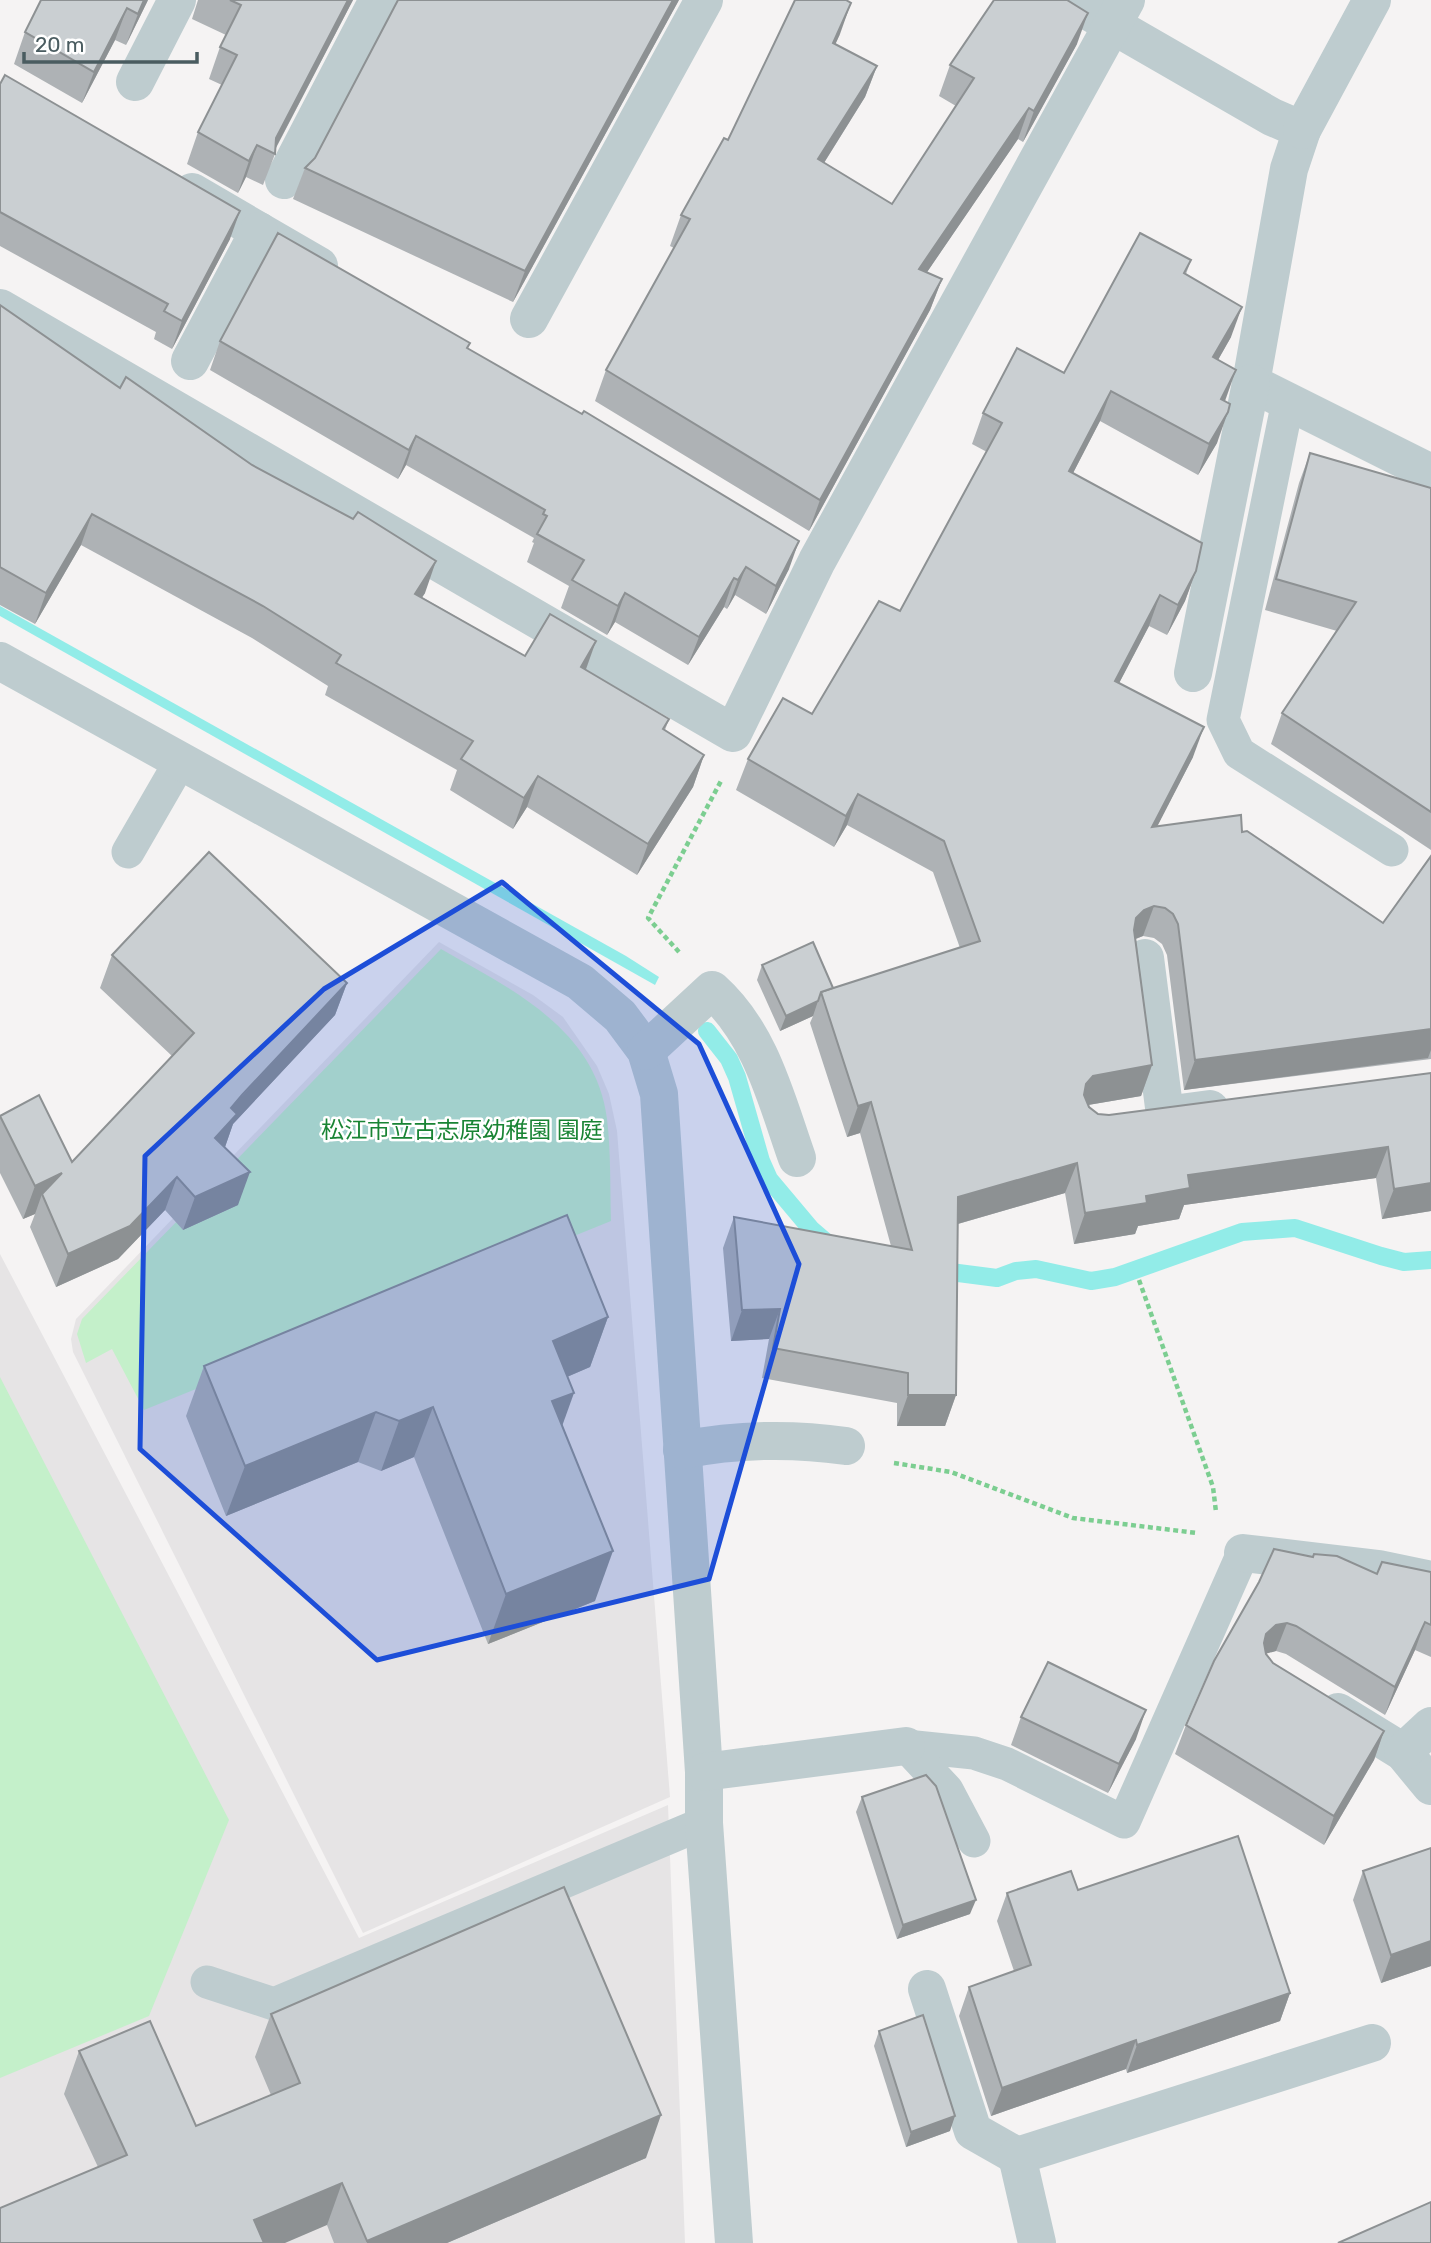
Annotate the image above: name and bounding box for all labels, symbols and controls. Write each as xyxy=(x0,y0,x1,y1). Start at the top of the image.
scale bar xyxy=(24,21,198,65)
text: 20 m xyxy=(35,32,84,57)
park label: 松江市立古志原幼稚園 園庭 xyxy=(321,1116,603,1144)

